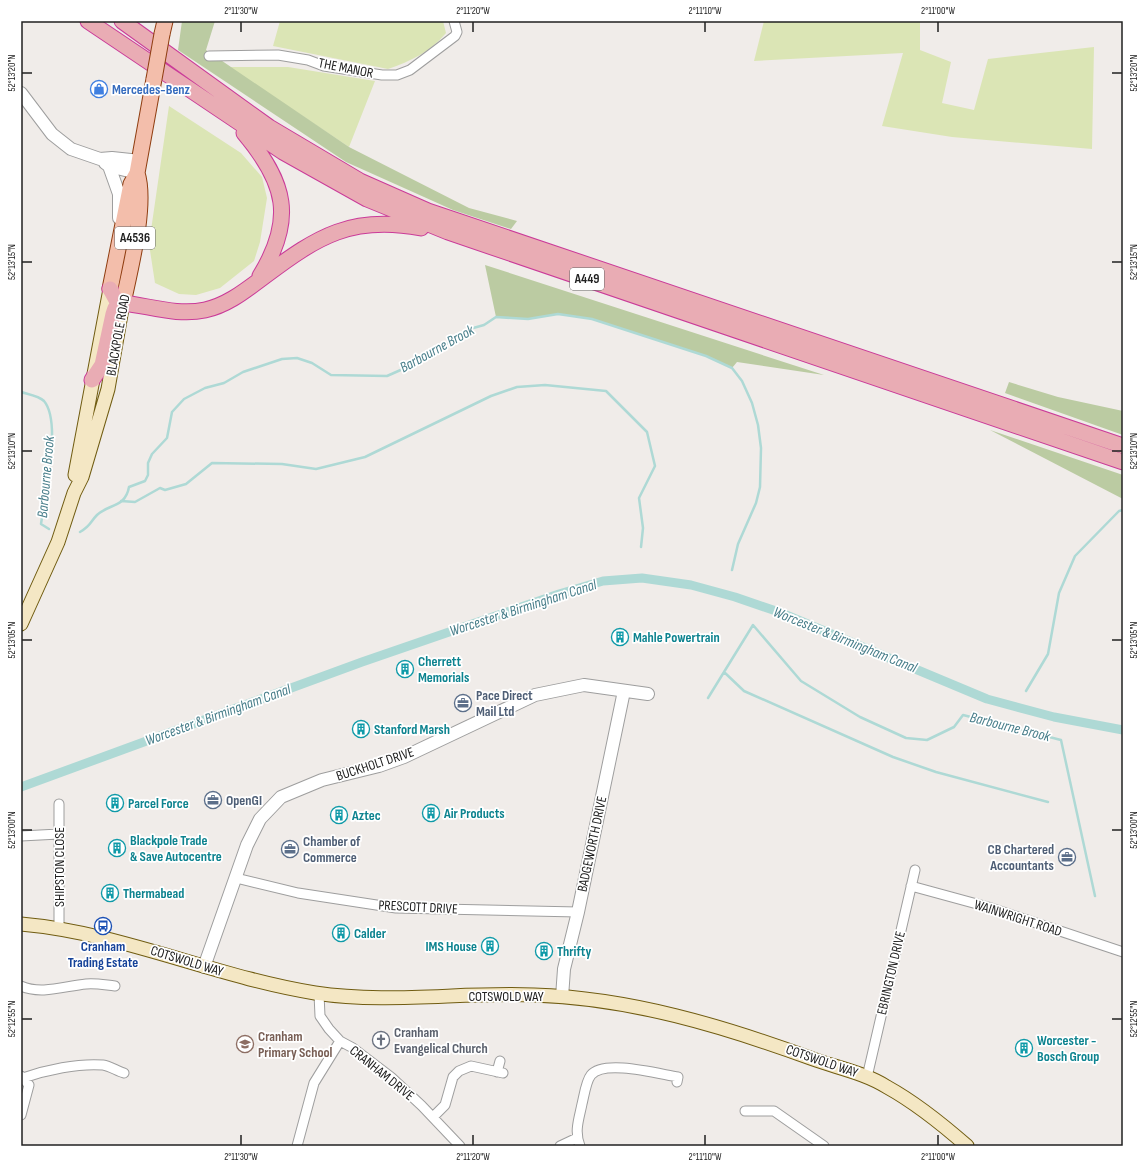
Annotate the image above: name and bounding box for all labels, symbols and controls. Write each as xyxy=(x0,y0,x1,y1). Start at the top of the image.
text: 2°11'30"W xyxy=(224,5,258,17)
text: 2°11'20"W xyxy=(456,5,490,17)
text: 2°11'10"W xyxy=(689,5,722,17)
text: 2°11'00"W xyxy=(921,5,955,17)
street label: THE MANOR xyxy=(317,54,375,82)
text: 52°13'20"N xyxy=(6,55,18,91)
text: 52°13'20"N xyxy=(1128,55,1140,91)
shop icon: Mercedes-Benz xyxy=(89,79,109,99)
place label: Mercedes-Benz xyxy=(112,81,191,98)
road number: A4536 xyxy=(115,227,155,249)
text: 52°13'15"N xyxy=(6,244,18,280)
text: 52°13'15"N xyxy=(1128,244,1140,280)
road number: A449 xyxy=(570,268,604,290)
street label: BLACKPOLE ROAD xyxy=(102,293,134,377)
water label: Barbourne Brook xyxy=(396,321,478,377)
text: 52°13'10"N xyxy=(6,433,18,469)
text: 52°13'10"N xyxy=(1128,433,1140,469)
water label: Barbourne Brook xyxy=(33,435,59,519)
water label: Worcester & Birmingham Canal xyxy=(447,575,600,641)
water label: Worcester & Birmingham Canal xyxy=(770,602,921,678)
text: 52°13'05"N xyxy=(6,622,18,658)
text: 52°13'05"N xyxy=(1128,622,1140,658)
building icon: Mahle Powertrain xyxy=(610,627,630,647)
place label: Mahle Powertrain xyxy=(633,629,720,646)
place label: Cherrett Memorials xyxy=(418,653,469,686)
building icon: Cherrett Memorials xyxy=(395,659,415,679)
water label: Worcester & Birmingham Canal xyxy=(143,679,294,750)
place label: Pace Direct Mail Ltd xyxy=(476,687,533,720)
office icon: Pace Direct Mail Ltd xyxy=(453,693,473,713)
water label: Barbourne Brook xyxy=(968,708,1053,746)
building icon: Stanford Marsh xyxy=(351,719,371,739)
place label: Stanford Marsh xyxy=(374,721,450,738)
street label: BUCKHOLT DRIVE xyxy=(334,743,416,785)
office icon: OpenGI xyxy=(203,790,223,810)
place label: OpenGI xyxy=(226,792,262,809)
building icon: Parcel Force xyxy=(105,793,125,813)
street label: BADGEWORTH DRIVE xyxy=(574,794,610,893)
place label: Parcel Force xyxy=(128,795,189,812)
building icon: Air Products xyxy=(421,803,441,823)
building icon: Aztec xyxy=(329,805,349,825)
place label: Air Products xyxy=(443,805,505,822)
place label: Aztec xyxy=(351,807,381,824)
text: 52°13'00"N xyxy=(6,811,18,849)
text: 52°13'00"N xyxy=(1128,811,1140,849)
street label: SHIPSTON CLOSE xyxy=(51,827,68,907)
place label: Blackpole Trade & Save Autocentre xyxy=(130,832,222,865)
place label: Chamber of Commerce xyxy=(303,833,361,866)
building icon: Blackpole Trade & Save Autocentre xyxy=(107,838,127,858)
office icon: Chamber of Commerce xyxy=(280,839,300,859)
place label: CB Chartered Accountants xyxy=(988,841,1054,874)
office icon: CB Chartered Accountants xyxy=(1057,847,1077,867)
building icon: Thermabead xyxy=(100,883,120,903)
place label: Thermabead xyxy=(123,885,184,902)
street label: PRESCOTT DRIVE xyxy=(378,896,458,918)
street label: WAINWRIGHT ROAD xyxy=(972,896,1064,940)
bus stop icon: Cranham Trading Estate xyxy=(93,916,113,936)
building icon: Calder xyxy=(331,923,351,943)
place label: Calder xyxy=(354,925,387,942)
street label: EBRINGTON DRIVE xyxy=(873,929,909,1016)
building icon: IMS House xyxy=(480,936,500,956)
place label: Cranham Trading Estate xyxy=(68,938,138,971)
place label: IMS House xyxy=(426,938,477,955)
building icon: Thrifty xyxy=(534,941,554,961)
street label: COTSWOLD WAY xyxy=(149,942,226,980)
place label: Thrifty xyxy=(557,943,592,960)
street label: COTSWOLD WAY xyxy=(468,988,544,1005)
text: 52°12'55"N xyxy=(6,1001,18,1037)
text: 52°12'55"N xyxy=(1128,1001,1140,1037)
place label: Cranham Evangelical Church xyxy=(394,1024,488,1057)
place label: Cranham Primary School xyxy=(258,1028,333,1061)
church icon: Cranham Evangelical Church xyxy=(371,1030,391,1050)
place label: Worcester - Bosch Group xyxy=(1037,1032,1099,1065)
school or university icon: Cranham Primary School xyxy=(235,1034,255,1054)
building icon: Worcester - Bosch Group xyxy=(1014,1038,1034,1058)
street label: COTSWOLD WAY xyxy=(784,1041,860,1081)
street label: CRANHAM DRIVE xyxy=(346,1042,418,1104)
text: 2°11'30"W xyxy=(224,1151,258,1163)
text: 2°11'20"W xyxy=(456,1151,490,1163)
text: 2°11'10"W xyxy=(689,1151,722,1163)
text: 2°11'00"W xyxy=(921,1151,955,1163)

